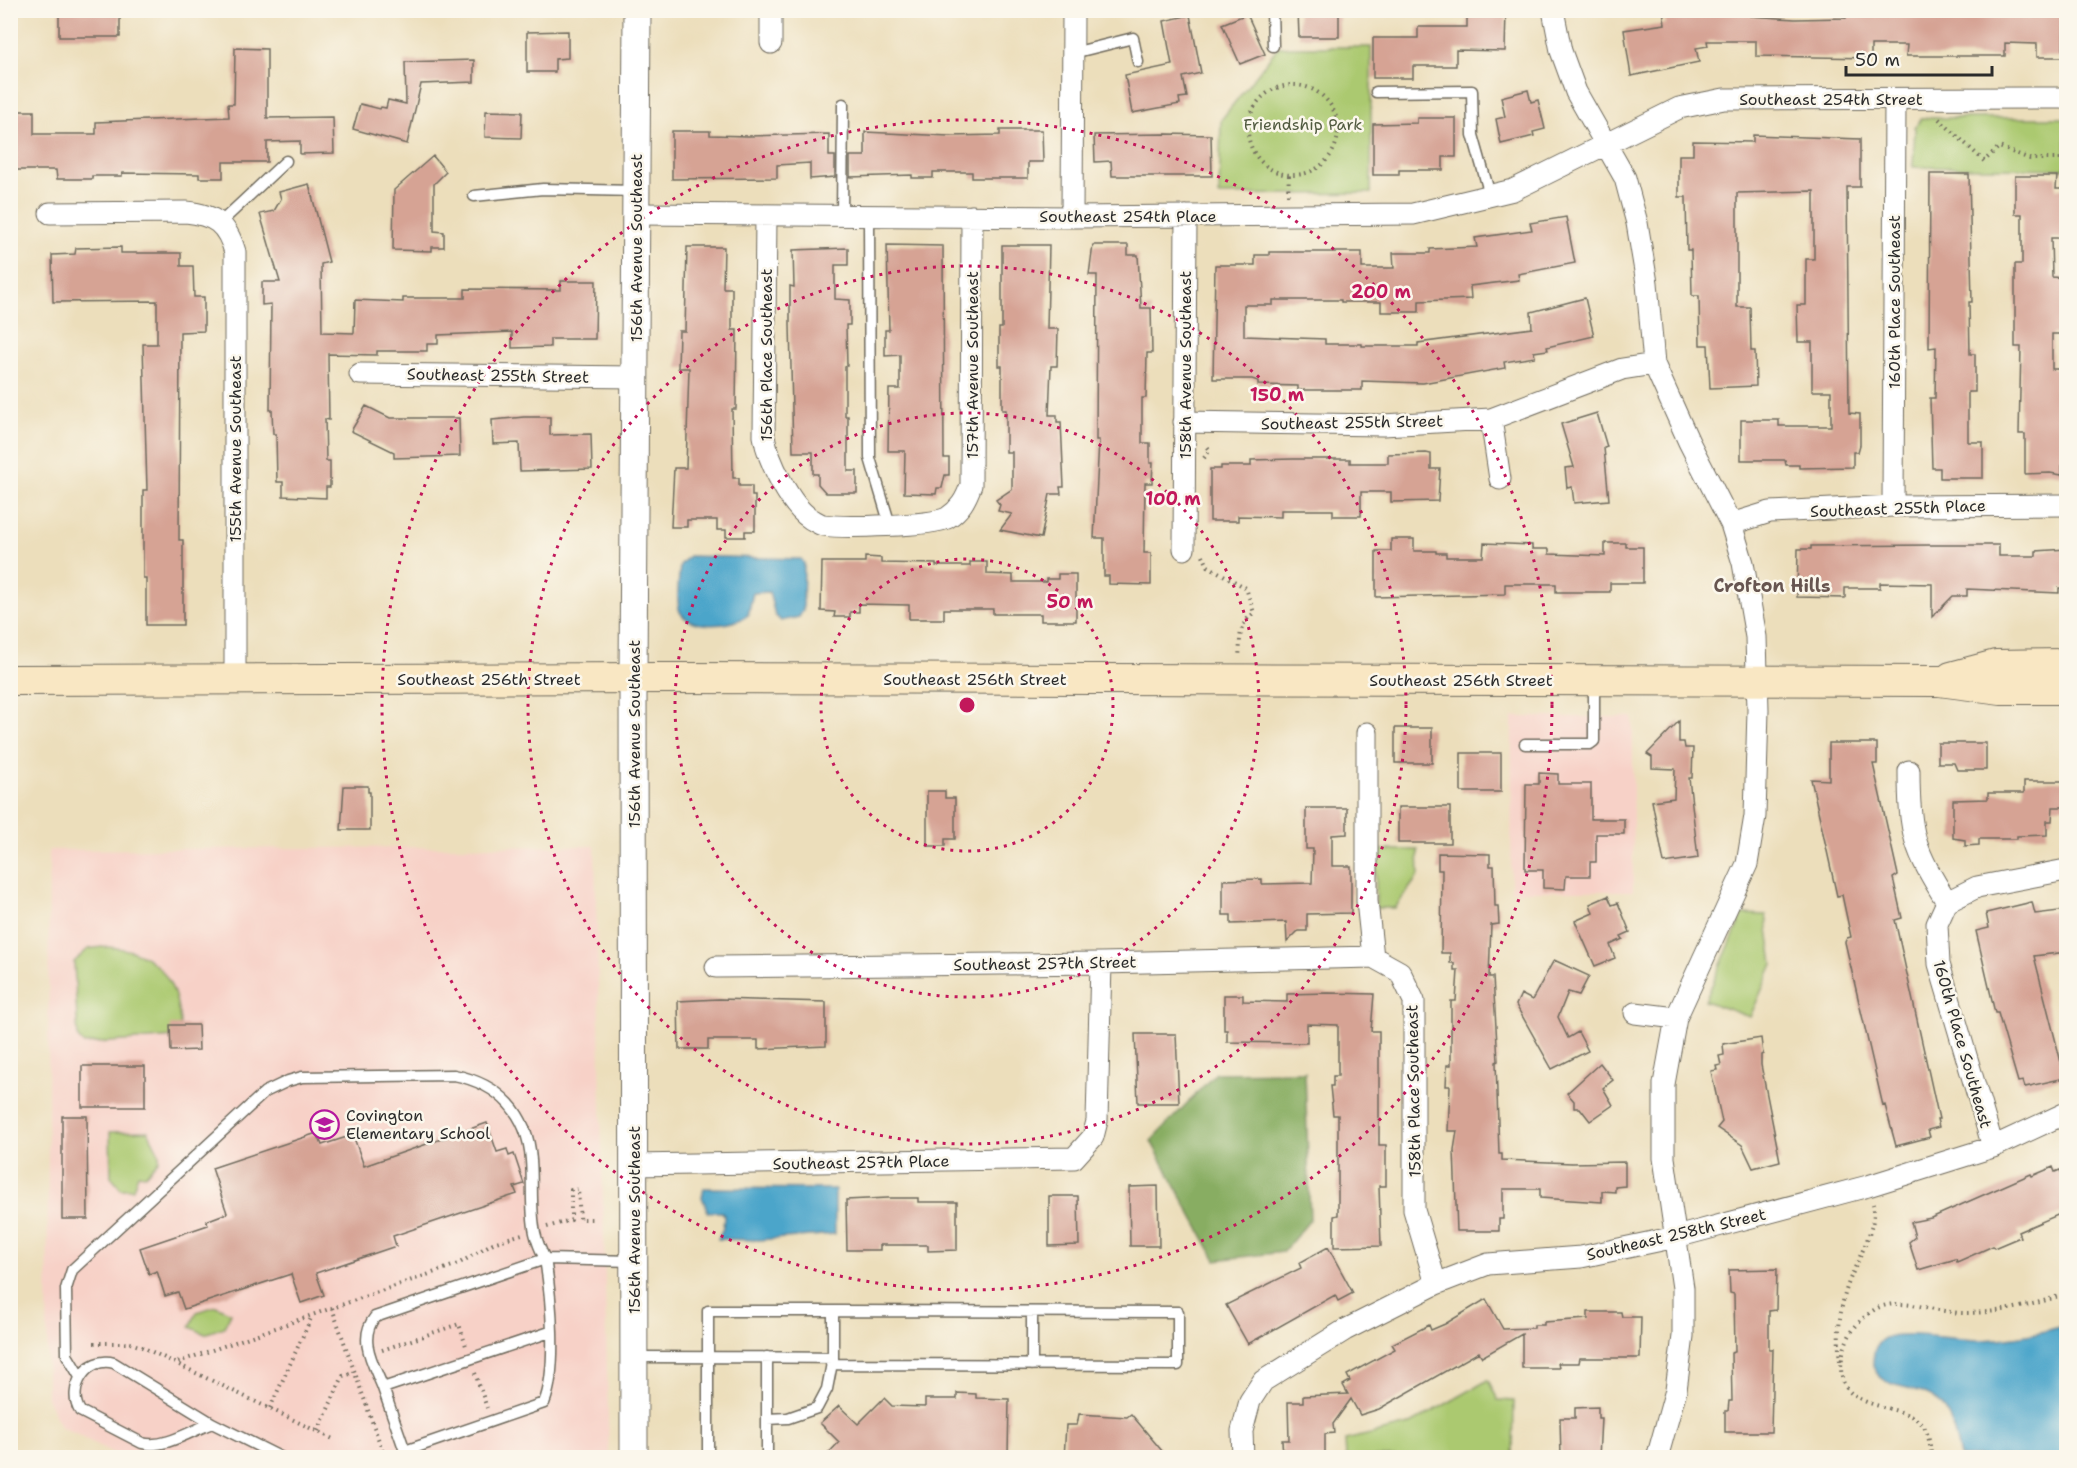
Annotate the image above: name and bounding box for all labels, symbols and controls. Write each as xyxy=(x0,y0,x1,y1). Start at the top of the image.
scale bar xyxy=(1846,39,1992,77)
text: 50 m xyxy=(1855,48,1900,72)
street label: Southeast 254th Street xyxy=(1739,89,1923,110)
park label: Friendship Park xyxy=(1244,114,1363,135)
street label: 156th Avenue Southeast xyxy=(626,154,647,342)
street label: Southeast 254th Place xyxy=(1039,206,1217,227)
street label: 160th Place Southeast xyxy=(1884,215,1905,389)
street label: 156th Place Southeast xyxy=(756,269,777,441)
street label: 157th Avenue Southeast xyxy=(962,271,983,459)
street label: 158th Avenue Southeast xyxy=(1175,271,1196,459)
text: 200 m xyxy=(1351,280,1412,304)
street label: 155th Avenue Southeast xyxy=(225,355,246,543)
street label: Southeast 255th Street xyxy=(407,363,589,388)
text: 150 m xyxy=(1250,383,1305,407)
street label: Southeast 255th Street xyxy=(1261,410,1443,435)
text: 100 m xyxy=(1145,487,1201,511)
street label: Southeast 255th Place xyxy=(1810,495,1986,522)
district label: Crofton Hills xyxy=(1713,574,1831,598)
text: 50 m xyxy=(1047,590,1094,614)
street label: 156th Avenue Southeast xyxy=(624,640,645,828)
street label: Southeast 256th Street xyxy=(397,669,581,690)
street label: Southeast 256th Street xyxy=(883,669,1067,690)
street label: Southeast 256th Street xyxy=(1369,670,1553,691)
centre of rings xyxy=(957,695,977,715)
street label: Southeast 257th Street xyxy=(953,951,1137,976)
street label: 160th Place Southeast xyxy=(1928,958,1997,1131)
street label: 158th Place Southeast xyxy=(1401,1004,1426,1178)
place label: Covington Elementary School xyxy=(346,1105,490,1144)
school or university icon: Covington Elementary School xyxy=(309,1108,341,1140)
street label: 156th Avenue Southeast xyxy=(624,1126,645,1314)
street label: Southeast 257th Place xyxy=(772,1150,950,1175)
street label: Southeast 258th Street xyxy=(1584,1204,1768,1265)

